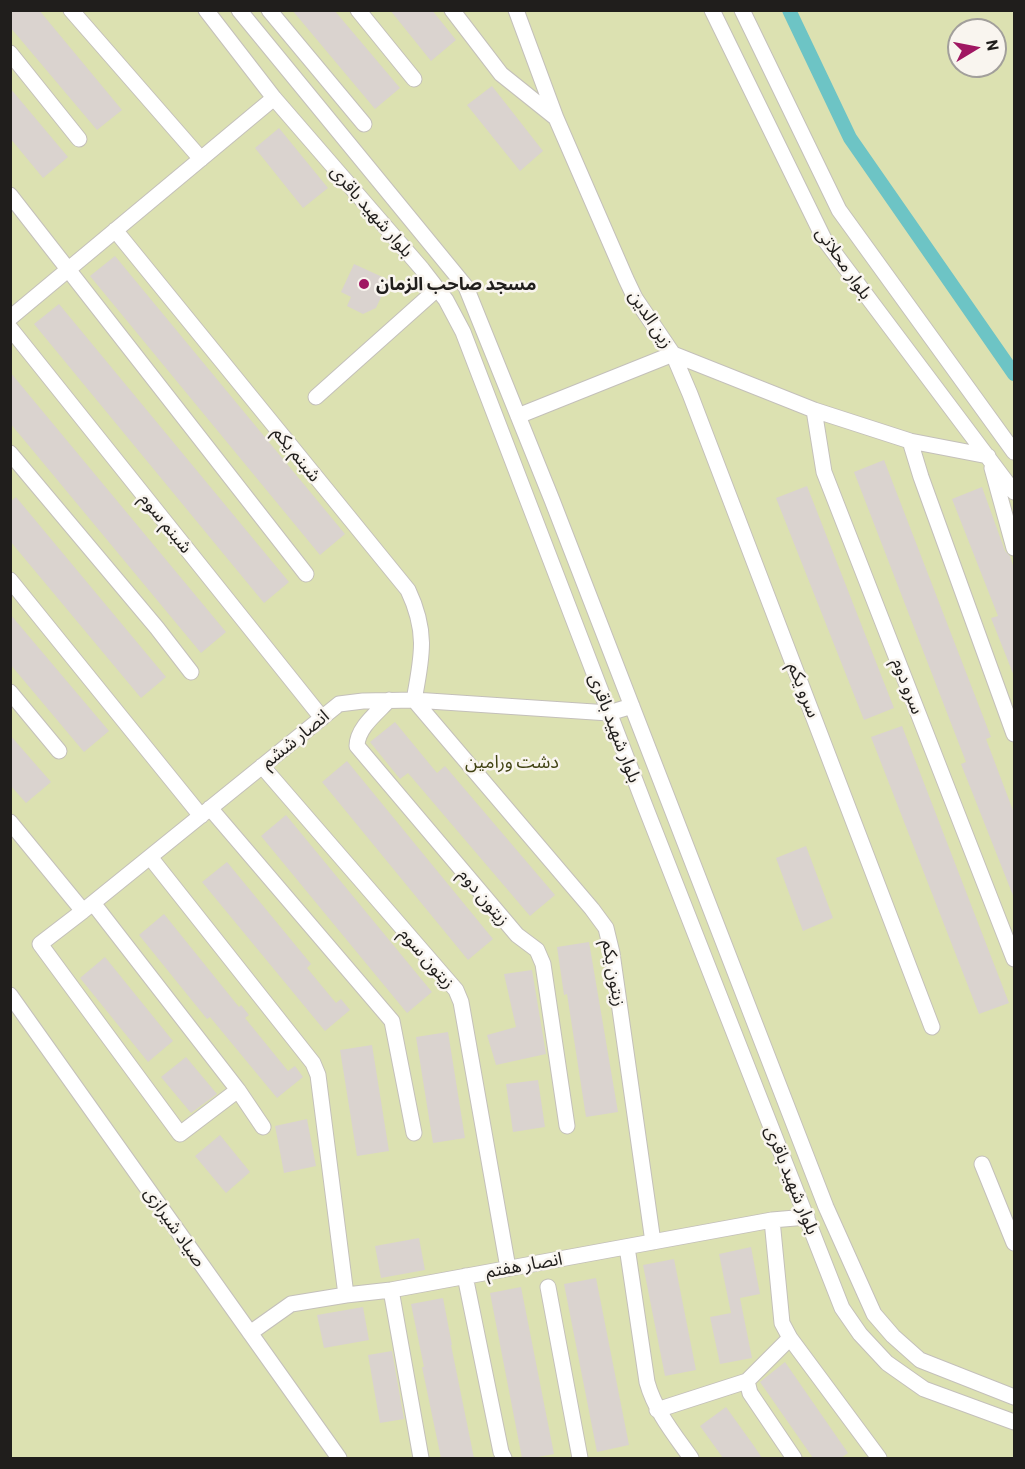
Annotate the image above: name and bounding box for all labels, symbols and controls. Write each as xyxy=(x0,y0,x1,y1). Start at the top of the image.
north arrow xyxy=(947,18,1007,78)
text: N xyxy=(983,38,1004,52)
street label: بلوار شهید باقری xyxy=(326,160,418,262)
street label: بلوار محلاتی xyxy=(811,223,877,303)
place label: مسجد صاحب الزمان xyxy=(376,273,536,295)
marker: مسجد صاحب الزمان xyxy=(357,277,371,291)
street label: زین الدین xyxy=(624,286,678,352)
street label: شبنم یکم xyxy=(268,422,326,486)
street label: شبنم سوم xyxy=(135,488,197,558)
street label: سرو دوم xyxy=(887,655,929,717)
street label: سرو یکم xyxy=(784,659,824,721)
street label: بلوار شهید باقری xyxy=(584,670,646,786)
street label: انصار ششم xyxy=(257,705,333,773)
park label: دشت ورامین xyxy=(465,751,559,773)
street label: زیتون دوم xyxy=(454,864,514,930)
street label: زیتون سوم xyxy=(395,923,459,993)
street label: زیتون یکم xyxy=(598,938,630,1008)
street label: بلوار شهید باقری xyxy=(760,1123,824,1237)
street label: صیاد شیرازی xyxy=(140,1183,210,1271)
street label: انصار هفتم xyxy=(484,1248,564,1282)

